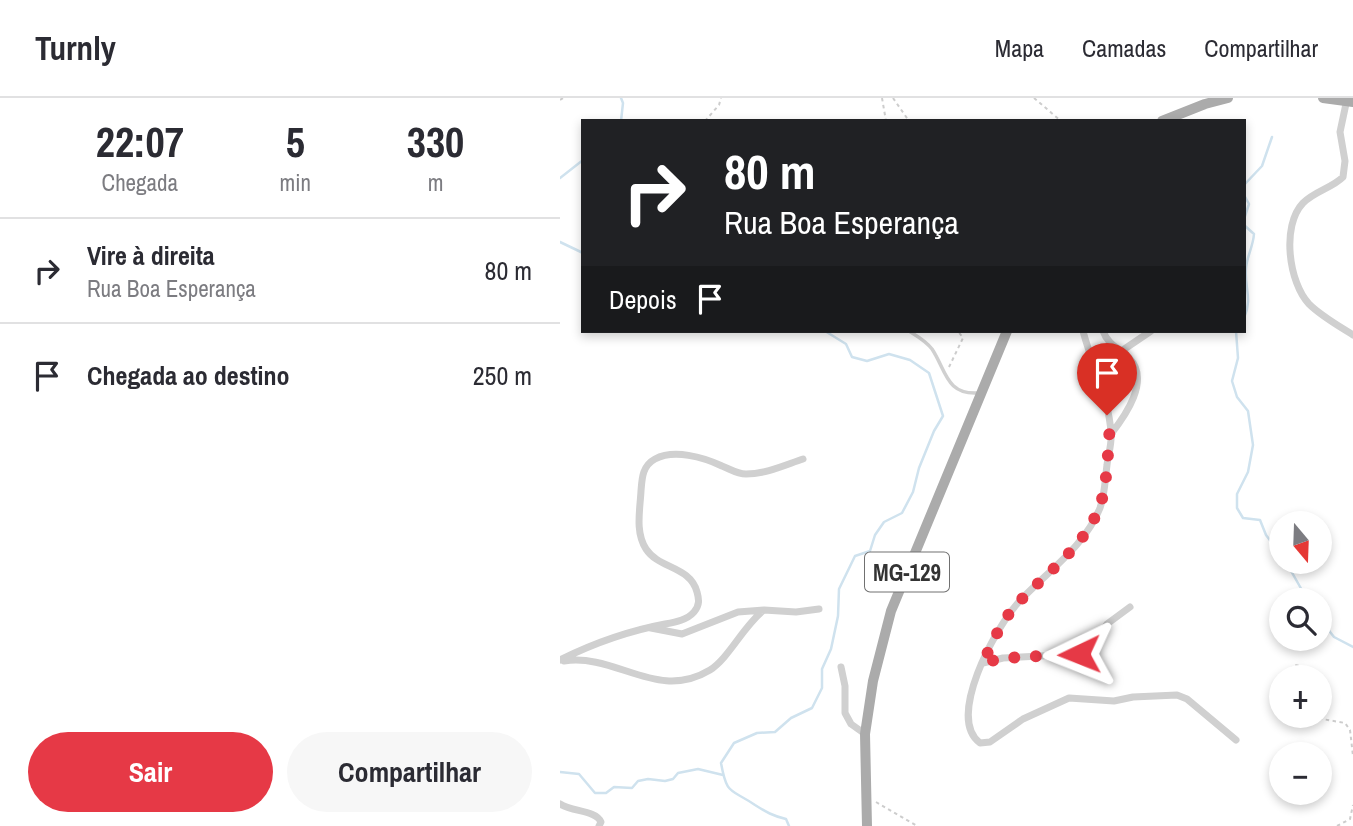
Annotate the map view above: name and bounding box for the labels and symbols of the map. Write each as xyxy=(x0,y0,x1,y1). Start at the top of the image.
pin xyxy=(1077,343,1137,415)
north arrow xyxy=(1269,511,1332,574)
road number: MG-129 xyxy=(865,552,949,592)
position arrow xyxy=(1042,617,1116,691)

